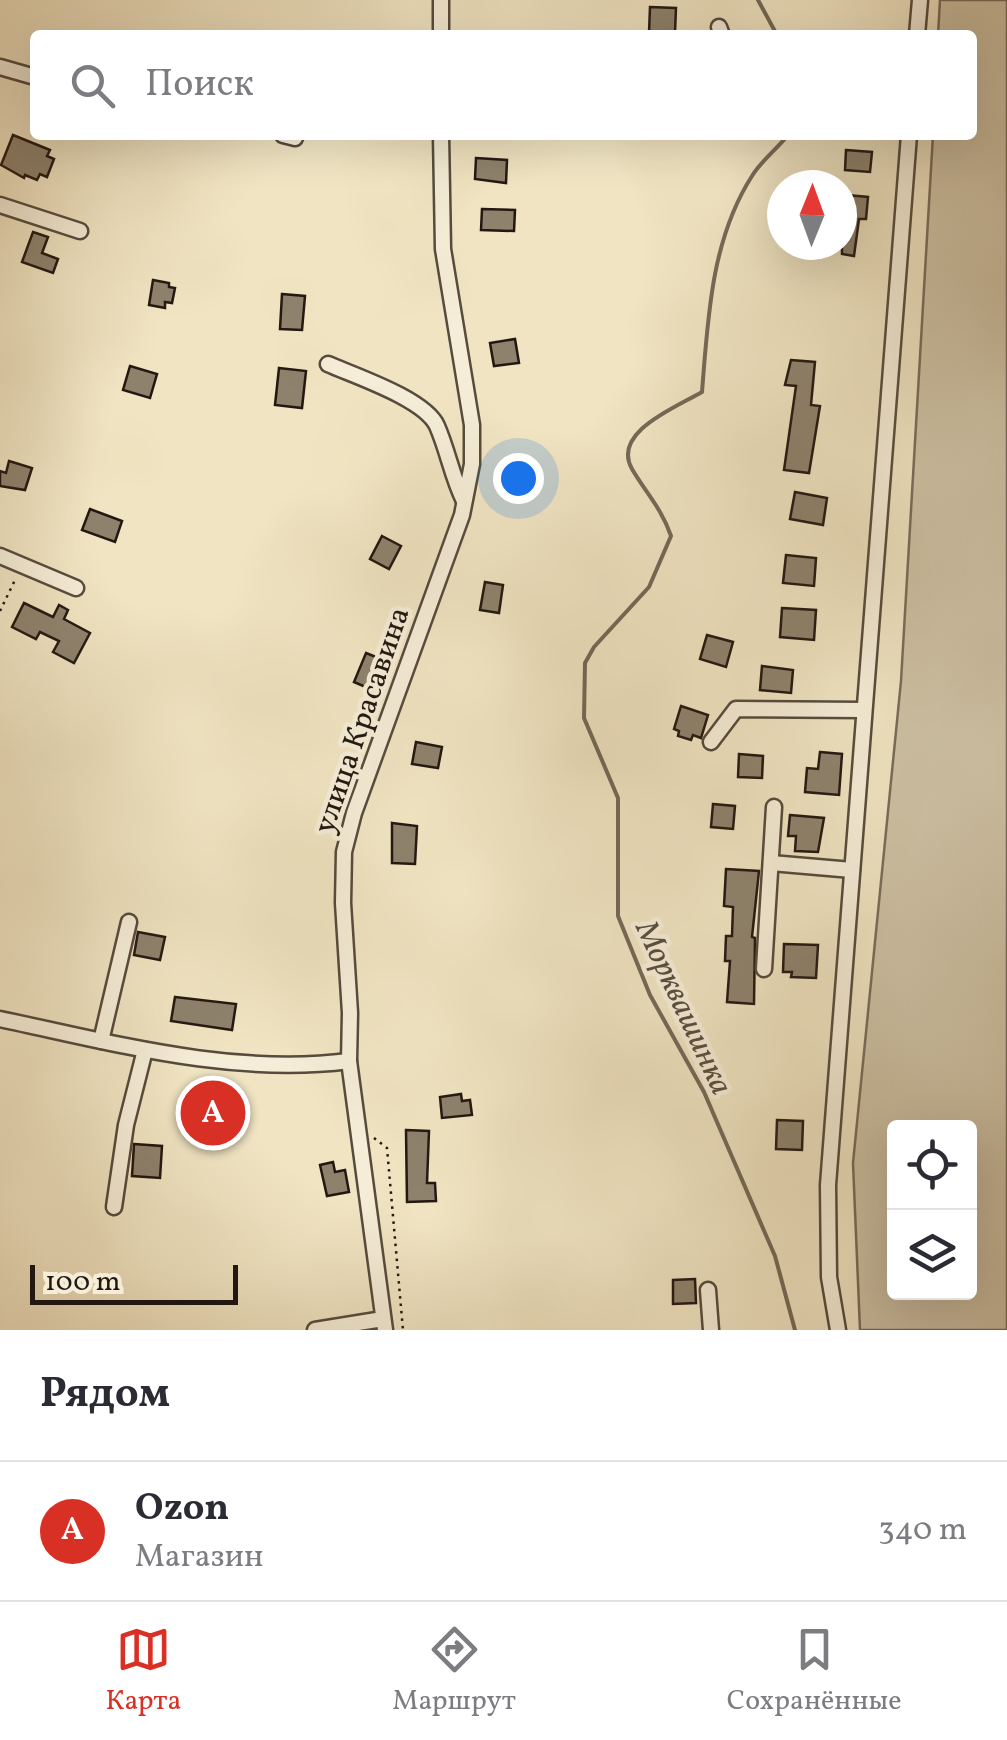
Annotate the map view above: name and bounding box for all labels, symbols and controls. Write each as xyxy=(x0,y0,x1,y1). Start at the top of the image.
search box xyxy=(30,30,977,140)
icon: search xyxy=(65,58,120,113)
text: Поиск xyxy=(145,59,254,112)
north arrow xyxy=(767,170,857,260)
your location xyxy=(493,453,544,504)
street label: улица Красавина xyxy=(304,602,421,840)
water label: Морквашинка xyxy=(622,913,742,1103)
pin: A xyxy=(180,1076,246,1150)
map controls xyxy=(887,1120,977,1300)
button: locate xyxy=(887,1120,977,1210)
button: layers xyxy=(887,1210,977,1300)
scale bar xyxy=(30,1260,238,1304)
text: 100 m xyxy=(45,1263,120,1302)
text: Рядом xyxy=(40,1366,170,1425)
text: Ozon xyxy=(135,1483,229,1536)
text: A xyxy=(61,1509,84,1553)
text: 340 m xyxy=(878,1509,967,1553)
text: Магазин xyxy=(135,1536,263,1580)
tab: Карта xyxy=(105,1622,181,1721)
tab: Маршрут xyxy=(392,1622,516,1721)
tab: Сохранённые xyxy=(727,1622,902,1721)

